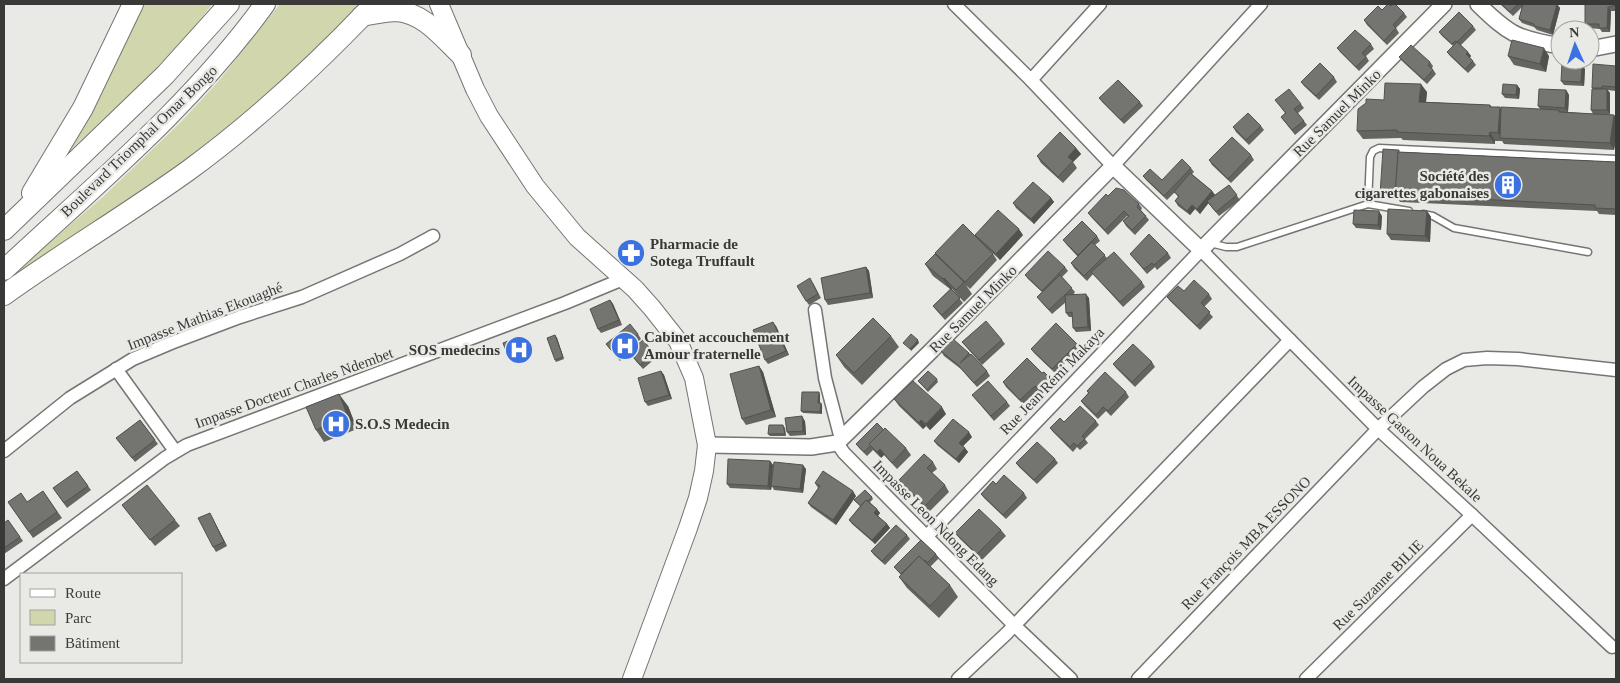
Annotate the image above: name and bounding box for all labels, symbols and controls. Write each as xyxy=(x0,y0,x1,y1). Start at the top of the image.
north arrow xyxy=(1550,20,1600,70)
text: N xyxy=(1569,25,1580,40)
street label: Boulevard Triomphal Omar Bongo xyxy=(58,62,220,220)
street label: Rue Samuel Minko xyxy=(1290,66,1384,160)
place label: Société des cigarettes gabonaises xyxy=(1355,168,1489,201)
building icon: Société des cigarettes gabonaises xyxy=(1493,170,1523,200)
place label: Pharmacie de Sotega Truffault xyxy=(650,236,755,269)
pharmacy icon: Pharmacie de Sotega Truffault xyxy=(616,238,646,268)
street label: Rue Samuel Minko xyxy=(926,262,1020,356)
street label: Impasse Mathias Ekouaghé xyxy=(125,279,285,353)
street label: Rue Jean Rémi Makaya xyxy=(997,324,1108,438)
place label: Cabinet accouchement Amour fraternelle xyxy=(644,329,789,362)
hospital icon: Cabinet accouchement Amour fraternelle xyxy=(610,331,640,361)
hospital icon: SOS medecins xyxy=(504,335,534,365)
place label: SOS medecins xyxy=(409,342,500,358)
street label: Impasse Docteur Charles Ndembet xyxy=(193,344,396,431)
street label: Impasse Gaston Noua Bekale xyxy=(1345,373,1485,505)
hospital icon: S.O.S Medecin xyxy=(321,409,351,439)
place label: S.O.S Medecin xyxy=(355,416,450,432)
street label: Impasse Leon Ndong Edang xyxy=(870,457,1002,589)
street label: Rue François MBA ESSONO xyxy=(1178,473,1314,613)
street label: Rue Suzanne BILIE xyxy=(1330,537,1426,633)
legend xyxy=(20,573,182,663)
text: Route xyxy=(65,585,101,601)
text: Parc xyxy=(65,610,92,626)
text: Bâtiment xyxy=(65,635,121,651)

